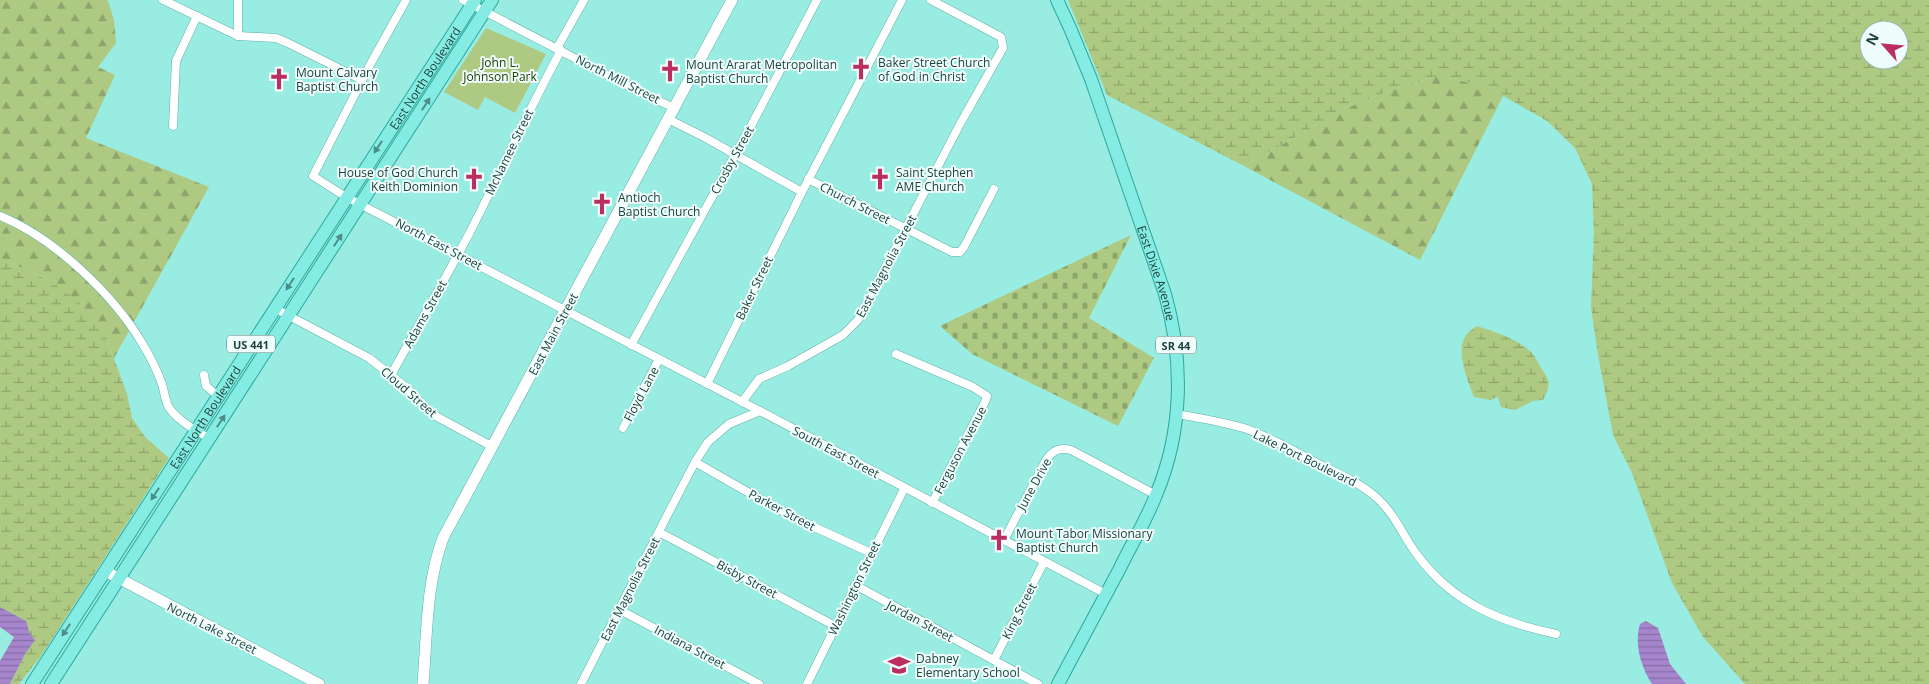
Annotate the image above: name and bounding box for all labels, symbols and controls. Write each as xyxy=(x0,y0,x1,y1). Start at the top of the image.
north arrow xyxy=(1859,20,1909,70)
street label: East North Boulevard xyxy=(385,23,464,133)
text: N xyxy=(1861,29,1883,48)
street label: North Mill Street xyxy=(573,50,663,108)
park label: John L. Johnson Park xyxy=(462,54,538,85)
place label: Baker Street Church of God in Christ xyxy=(878,54,990,85)
place label: Mount Ararat Metropolitan Baptist Church xyxy=(686,56,837,87)
church icon: Baker Street Church of God in Christ xyxy=(848,56,874,82)
church icon: Mount Ararat Metropolitan Baptist Church xyxy=(657,58,683,84)
place label: Mount Calvary Baptist Church xyxy=(296,64,378,95)
church icon: Mount Calvary Baptist Church xyxy=(266,66,292,92)
one-way arrow xyxy=(421,97,430,110)
street label: McNamee Street xyxy=(481,106,537,198)
street label: Crosby Street xyxy=(706,123,758,197)
one-way arrow xyxy=(374,141,383,154)
place label: House of God Church Keith Dominion xyxy=(338,164,458,195)
place label: Saint Stephen AME Church xyxy=(896,164,973,195)
church icon: House of God Church Keith Dominion xyxy=(461,166,487,192)
church icon: Saint Stephen AME Church xyxy=(867,166,893,192)
street label: Church Street xyxy=(817,178,893,228)
place label: Antioch Baptist Church xyxy=(618,189,700,220)
church icon: Antioch Baptist Church xyxy=(589,191,615,217)
street label: East Magnolia Street xyxy=(852,212,920,320)
street label: North East Street xyxy=(393,214,485,274)
street label: East Dixie Avenue xyxy=(1134,223,1180,322)
one-way arrow xyxy=(333,234,343,247)
street label: Baker Street xyxy=(731,253,777,323)
one-way arrow xyxy=(285,277,295,290)
street label: Adams Street xyxy=(399,277,451,351)
street label: East Main Street xyxy=(524,290,582,378)
road number: US 441 xyxy=(227,336,275,352)
road number: SR 44 xyxy=(1156,336,1196,354)
street label: East North Boulevard xyxy=(165,362,244,472)
street label: Cloud Street xyxy=(377,363,441,421)
street label: Floyd Lane xyxy=(619,363,663,424)
street label: Ferguson Avenue xyxy=(930,403,990,497)
one-way arrow xyxy=(216,414,226,428)
street label: South East Street xyxy=(790,422,882,482)
street label: Lake Port Boulevard xyxy=(1251,426,1359,490)
street label: June Drive xyxy=(1012,455,1055,514)
street label: Parker Street xyxy=(746,485,818,535)
one-way arrow xyxy=(150,487,159,501)
place label: Mount Tabor Missionary Baptist Church xyxy=(1016,525,1153,556)
church icon: Mount Tabor Missionary Baptist Church xyxy=(986,527,1012,553)
street label: East Magnolia Street xyxy=(596,534,664,644)
street label: Washington Street xyxy=(824,538,884,638)
street label: Bisby Street xyxy=(714,556,780,602)
street label: King Street xyxy=(998,580,1040,642)
street label: Jordan Street xyxy=(883,596,956,646)
street label: North Lake Street xyxy=(164,598,260,658)
street label: Indiana Street xyxy=(651,621,729,673)
one-way arrow xyxy=(62,624,71,637)
place label: Dabney Elementary School xyxy=(916,650,1020,681)
school or university icon: Dabney Elementary School xyxy=(886,652,912,678)

